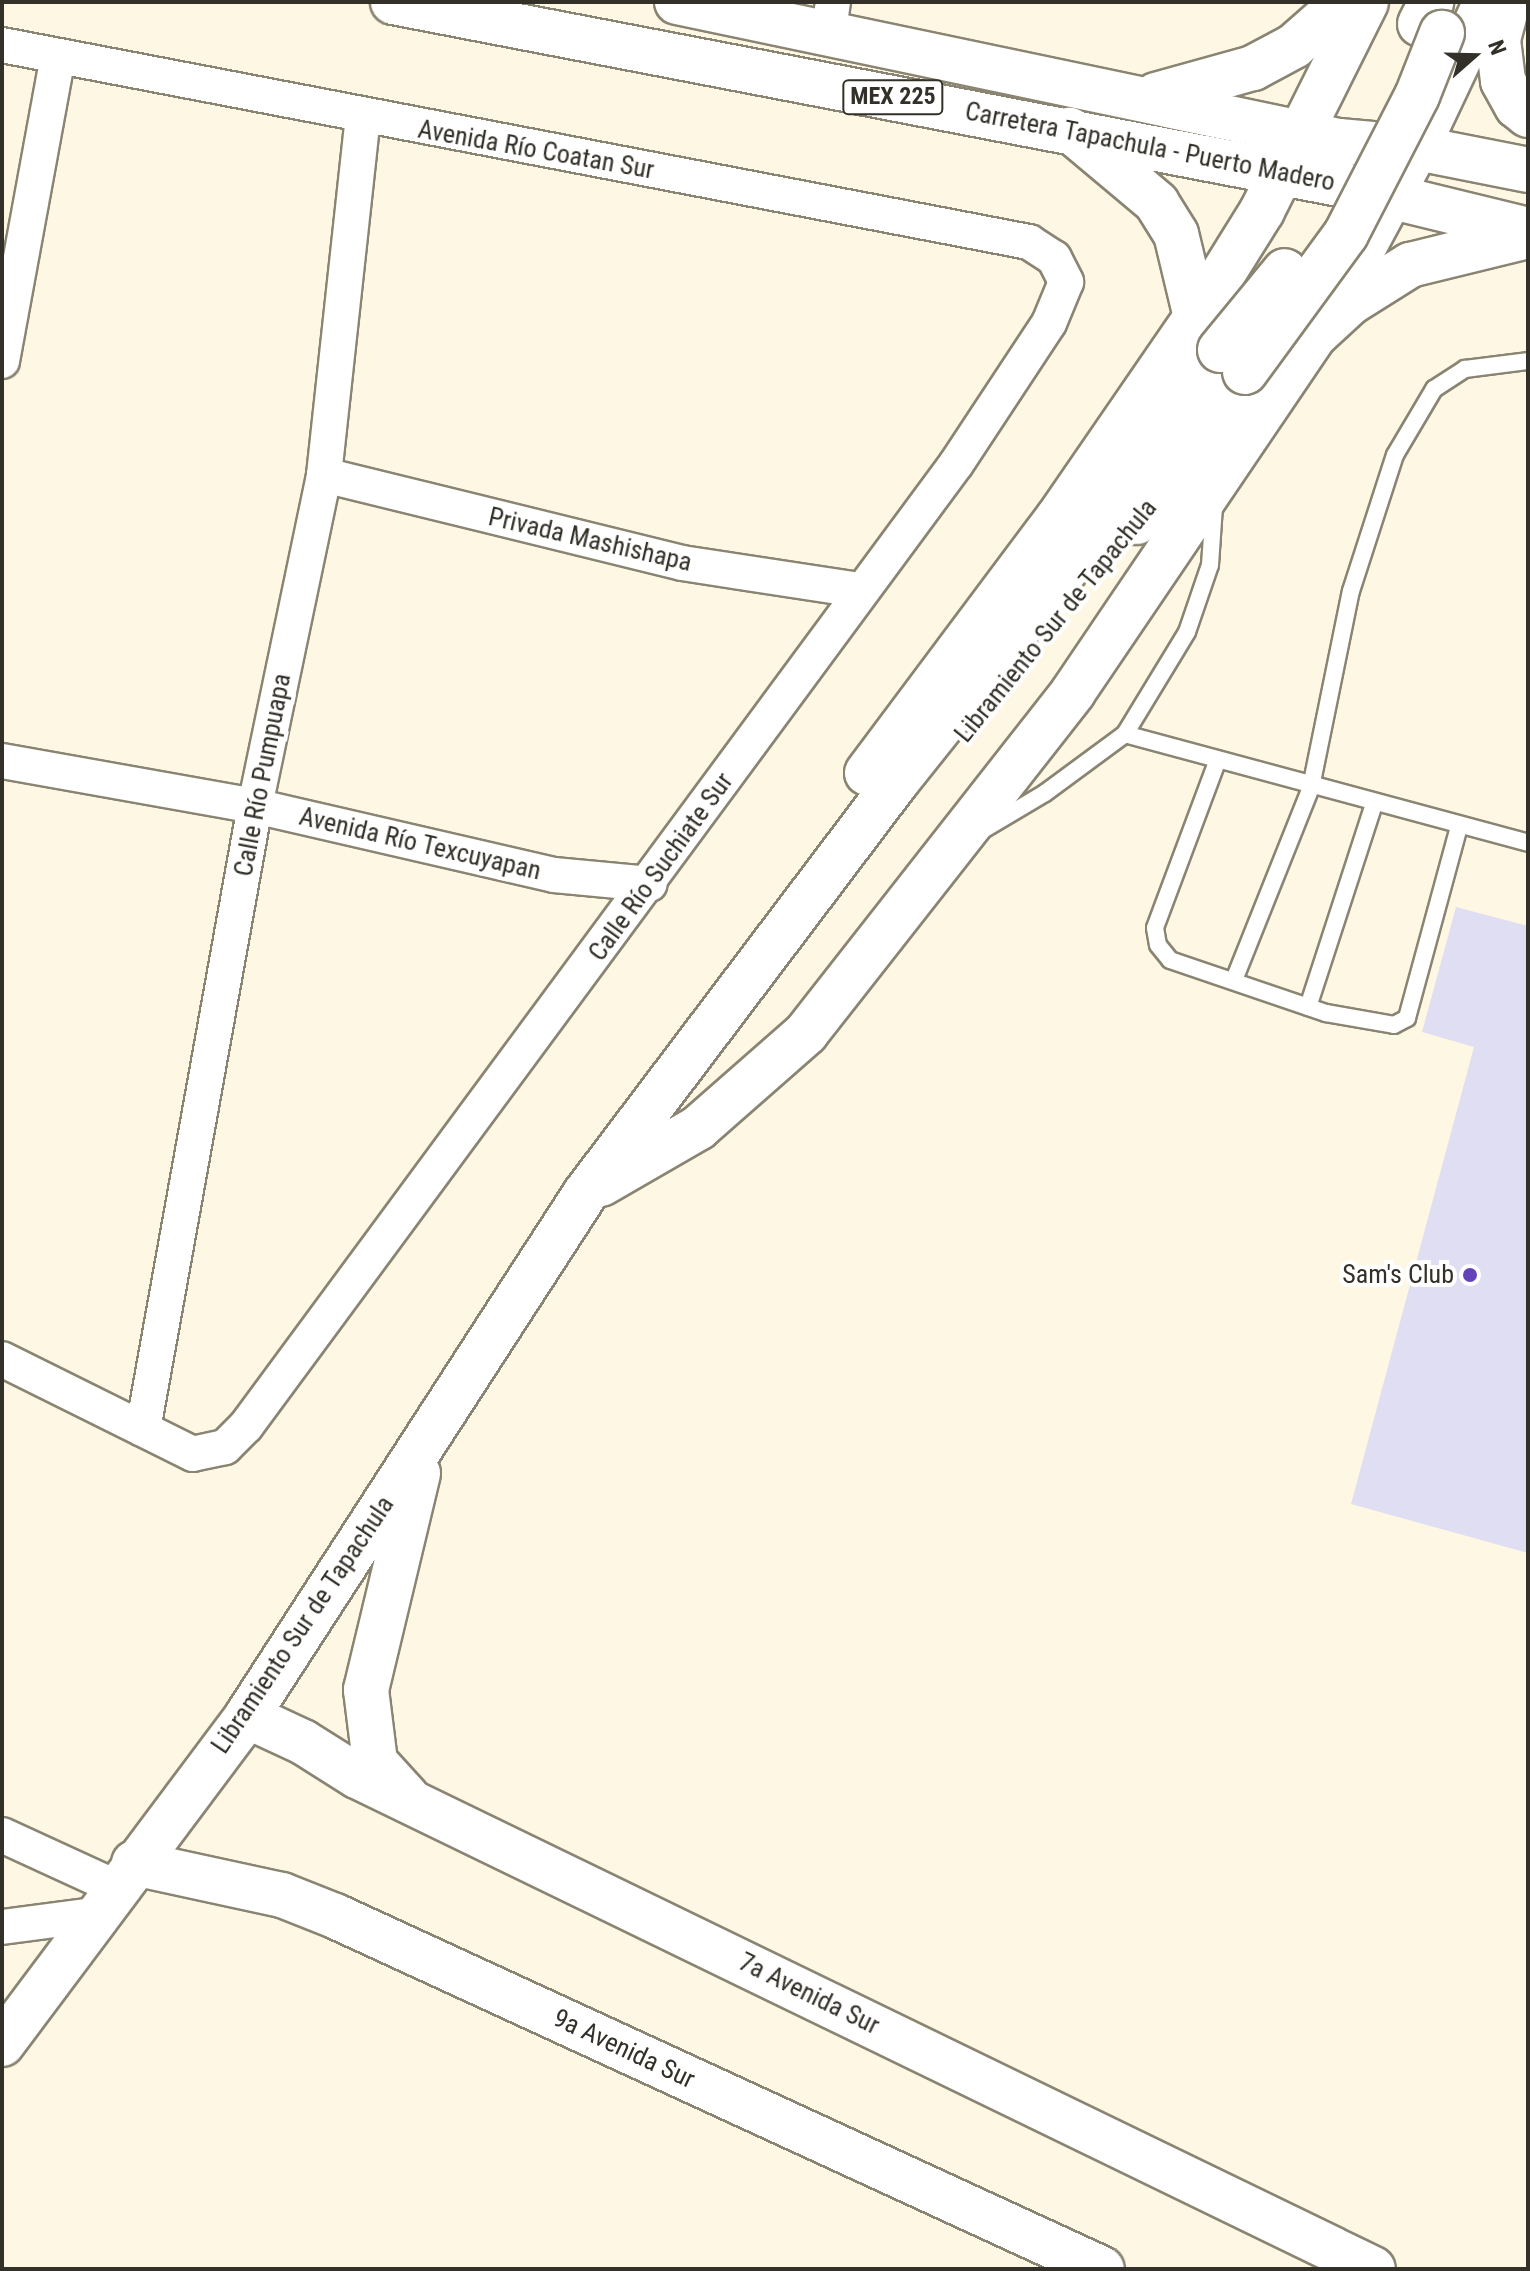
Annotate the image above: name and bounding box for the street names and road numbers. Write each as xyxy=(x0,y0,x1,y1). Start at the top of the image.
road number: MEX 225 xyxy=(841,77,945,117)
street label: Carretera Tapachula - Puerto Madero xyxy=(962,96,1338,198)
street label: Avenida Río Coatan Sur xyxy=(415,114,657,186)
street label: Libramiento Sur de Tapachula xyxy=(948,493,1164,749)
street label: Privada Mashishapa xyxy=(485,501,695,579)
street label: Calle Río Pumpuapa xyxy=(228,671,298,879)
street label: Calle Río Suchiate Sur xyxy=(582,767,740,967)
street label: Avenida Río Texcuyapan xyxy=(296,801,544,887)
street label: Libramiento Sur de Tapachula xyxy=(205,1490,401,1760)
street label: 7a Avenida Sur xyxy=(734,1947,884,2041)
street label: 9a Avenida Sur xyxy=(548,2003,700,2095)

